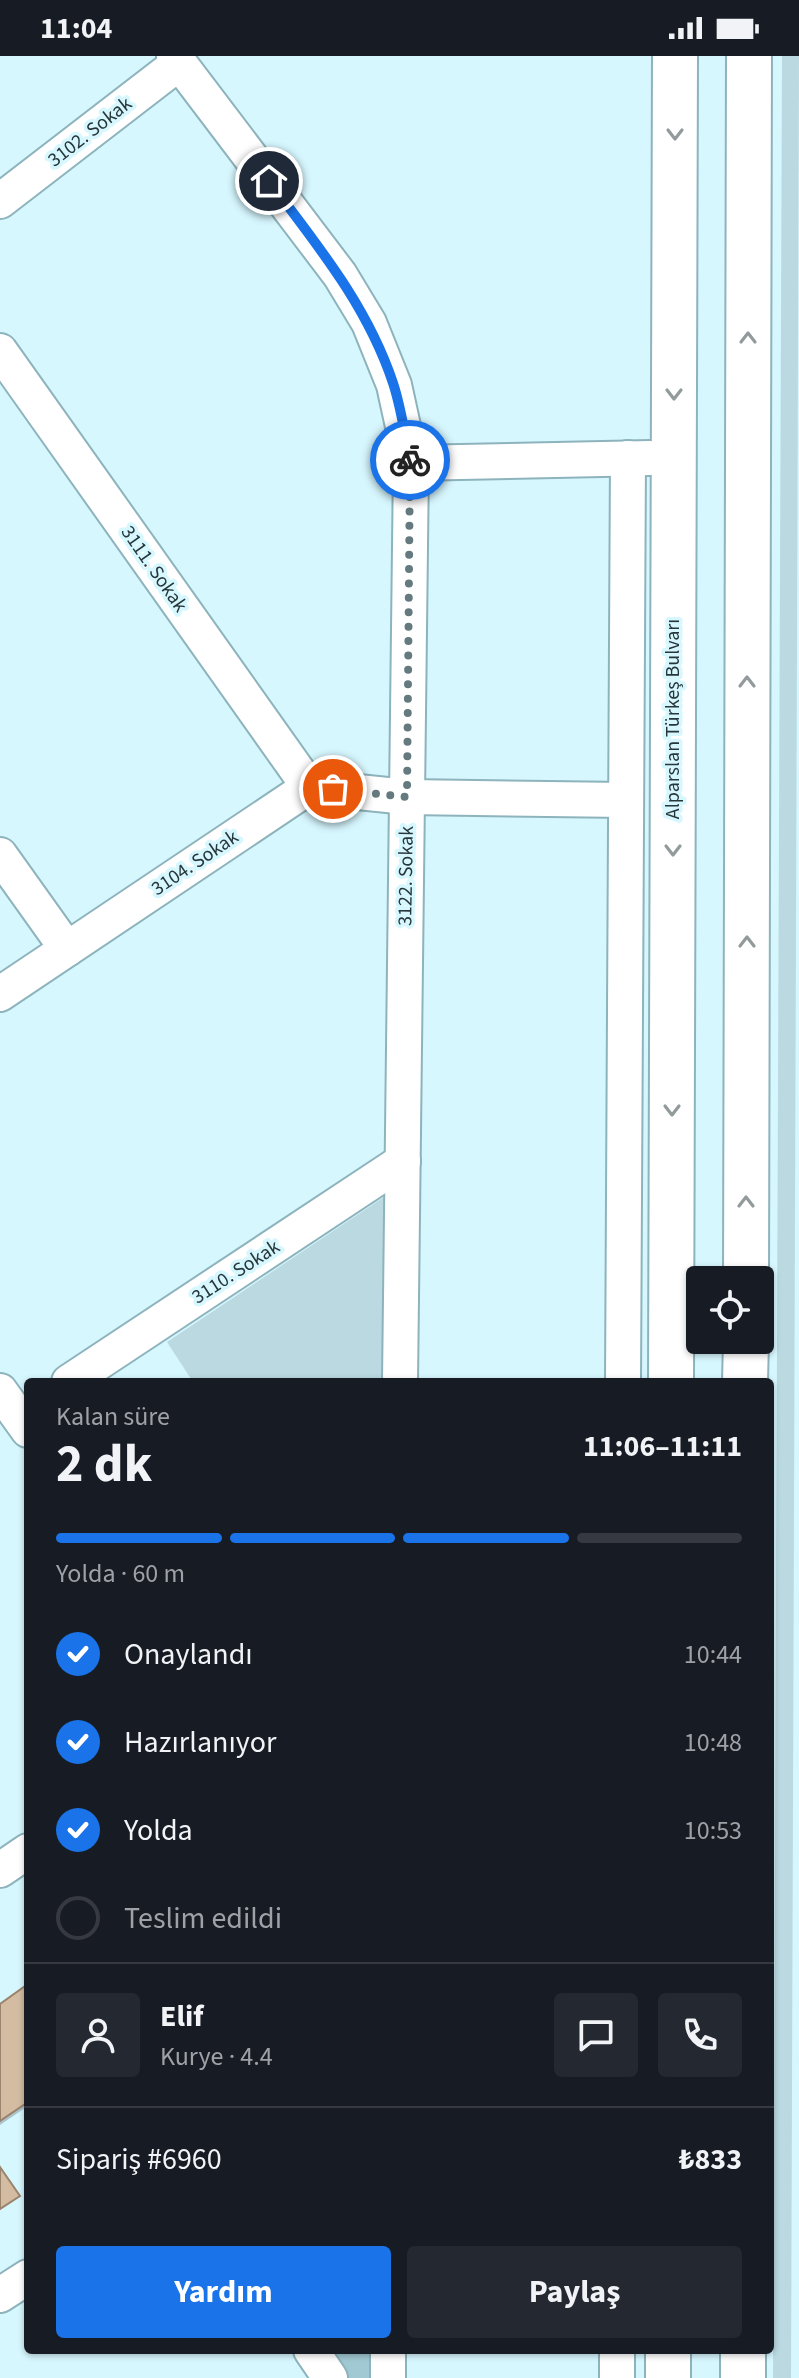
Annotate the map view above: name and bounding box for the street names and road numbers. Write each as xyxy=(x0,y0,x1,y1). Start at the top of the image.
street label: 3102. Sokak xyxy=(42,90,138,174)
street label: 3111. Sokak xyxy=(114,520,194,618)
street label: Alparslan Türkeş Bulvarı xyxy=(659,619,687,819)
street label: 3104. Sokak xyxy=(146,823,244,903)
street label: 3122. Sokak xyxy=(391,826,421,926)
street label: 3110. Sokak xyxy=(186,1233,286,1311)

